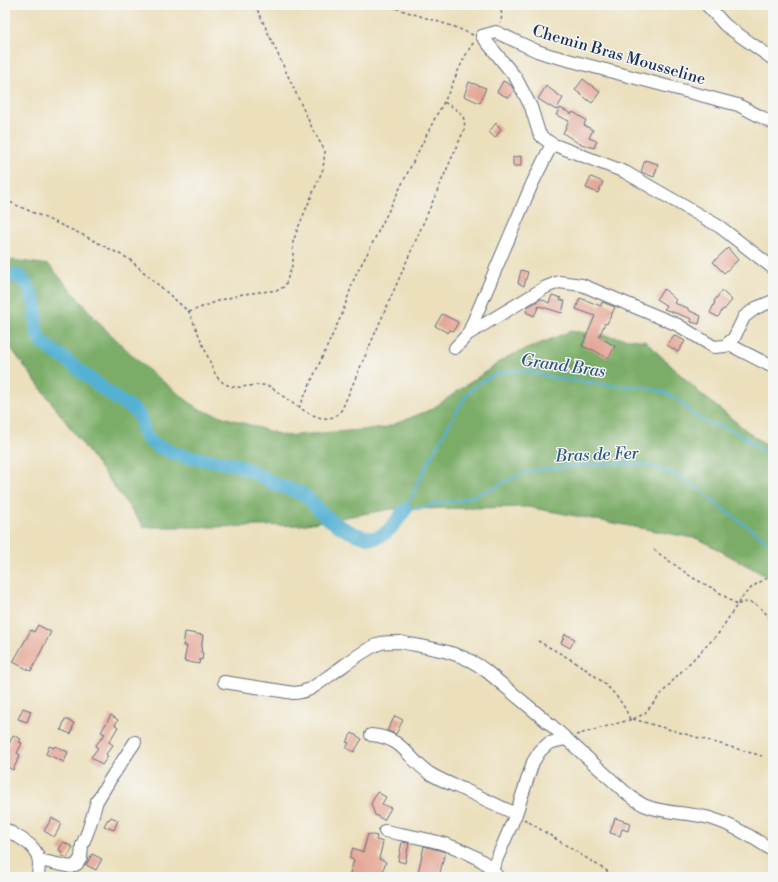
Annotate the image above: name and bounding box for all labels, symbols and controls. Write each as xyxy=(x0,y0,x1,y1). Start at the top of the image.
street label: Chemin Bras Mousseline xyxy=(530,21,708,89)
water label: Grand Bras xyxy=(519,349,607,383)
water label: Bras de Fer xyxy=(554,443,640,467)

